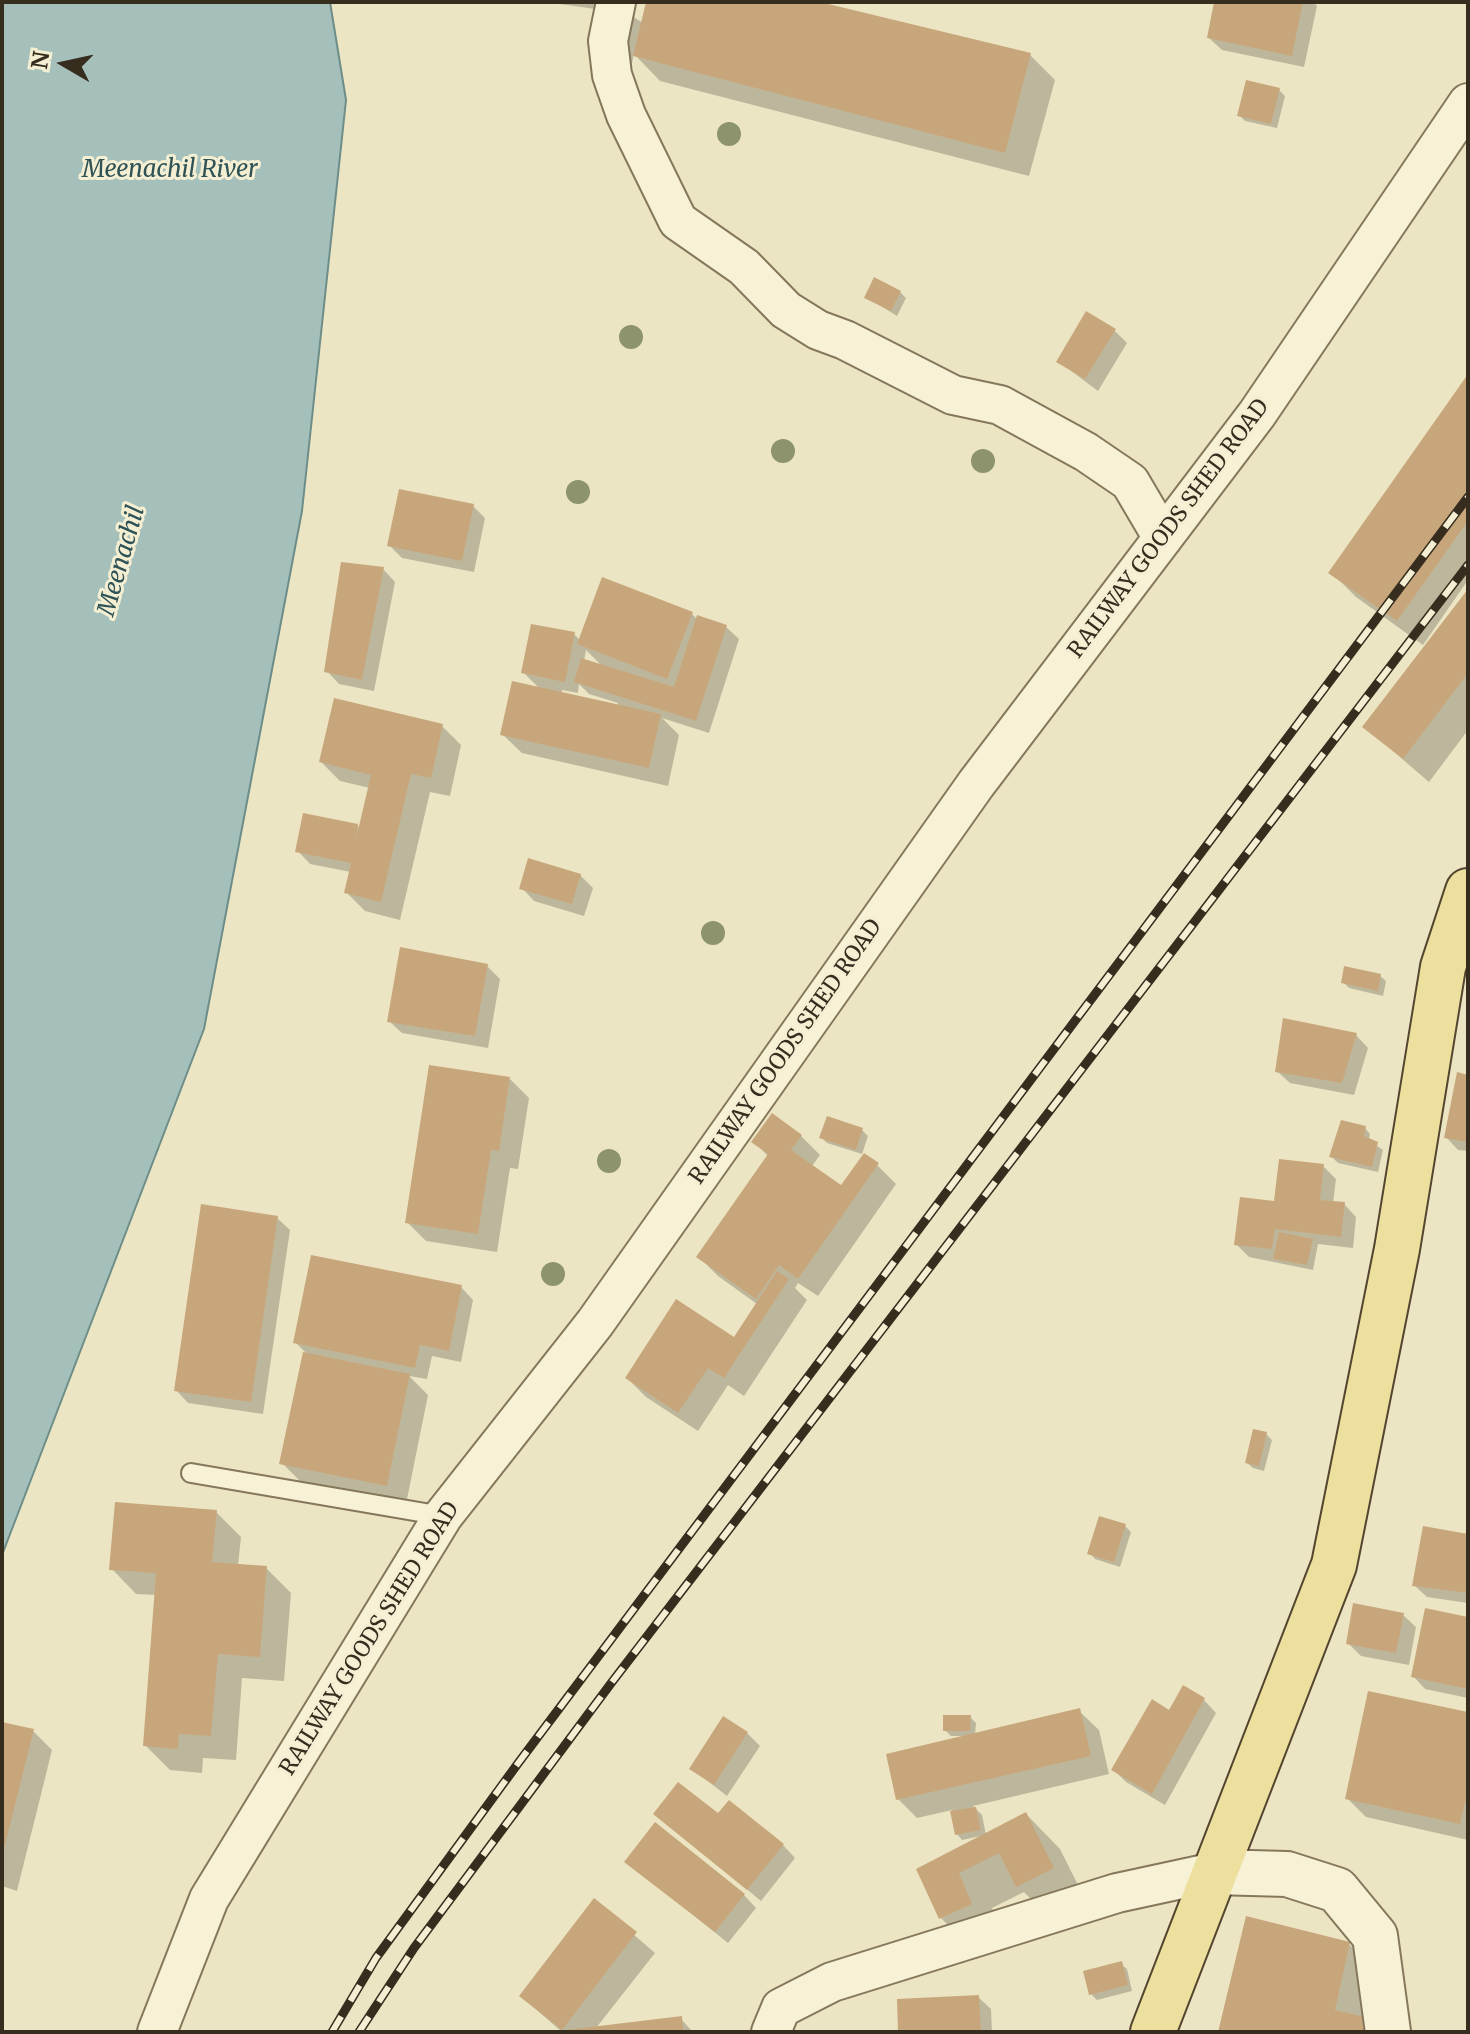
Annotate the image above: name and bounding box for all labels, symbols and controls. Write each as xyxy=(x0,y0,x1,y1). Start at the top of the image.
north arrow xyxy=(24,24,104,104)
text: N xyxy=(25,49,55,71)
water label: Meenachil River xyxy=(82,156,258,184)
street label: RAILWAY GOODS SHED ROAD xyxy=(1063,394,1275,664)
water label: Meenachil xyxy=(93,503,151,619)
street label: RAILWAY GOODS SHED ROAD xyxy=(684,915,888,1189)
street label: RAILWAY GOODS SHED ROAD xyxy=(275,1498,465,1780)

